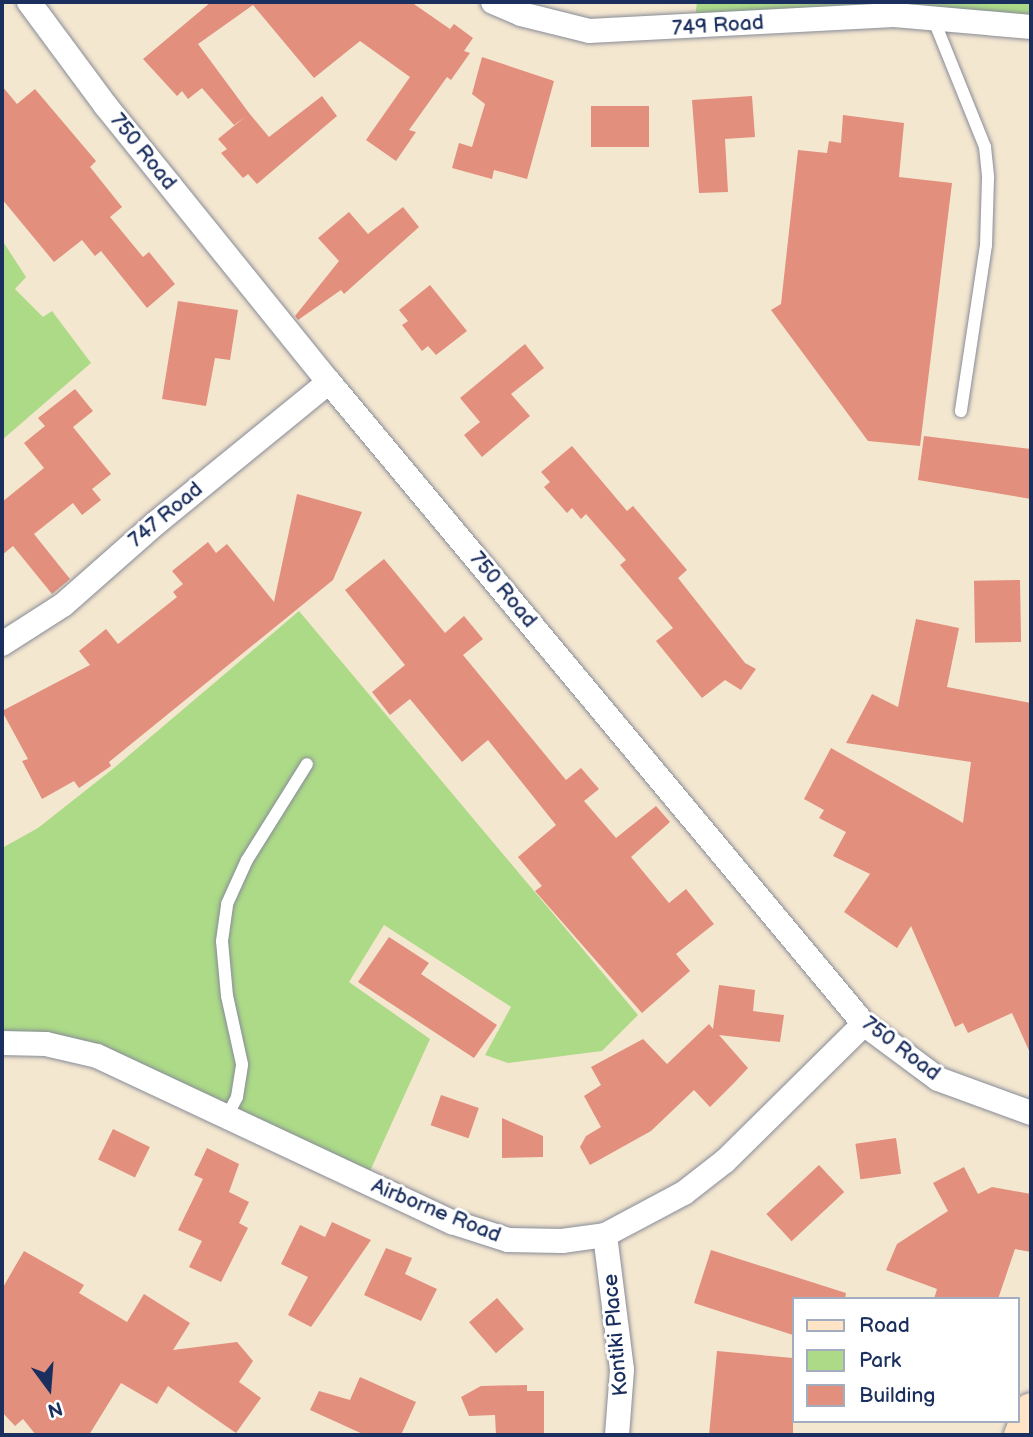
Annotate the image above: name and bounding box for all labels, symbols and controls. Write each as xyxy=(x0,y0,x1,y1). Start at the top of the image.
street label: 749 Road xyxy=(671,10,765,42)
street label: 750 Road xyxy=(105,109,181,195)
street label: 747 Road xyxy=(123,476,209,554)
street label: 750 Road xyxy=(464,547,542,633)
street label: 750 Road xyxy=(857,1012,945,1086)
street label: Airborne Road xyxy=(368,1174,504,1248)
street label: Kontiki Place xyxy=(598,1273,634,1397)
legend xyxy=(792,1297,1019,1423)
text: Road xyxy=(859,1313,910,1338)
text: Park xyxy=(859,1348,901,1373)
north arrow xyxy=(14,1353,84,1423)
text: Building xyxy=(859,1383,935,1408)
text: N xyxy=(45,1396,65,1422)

